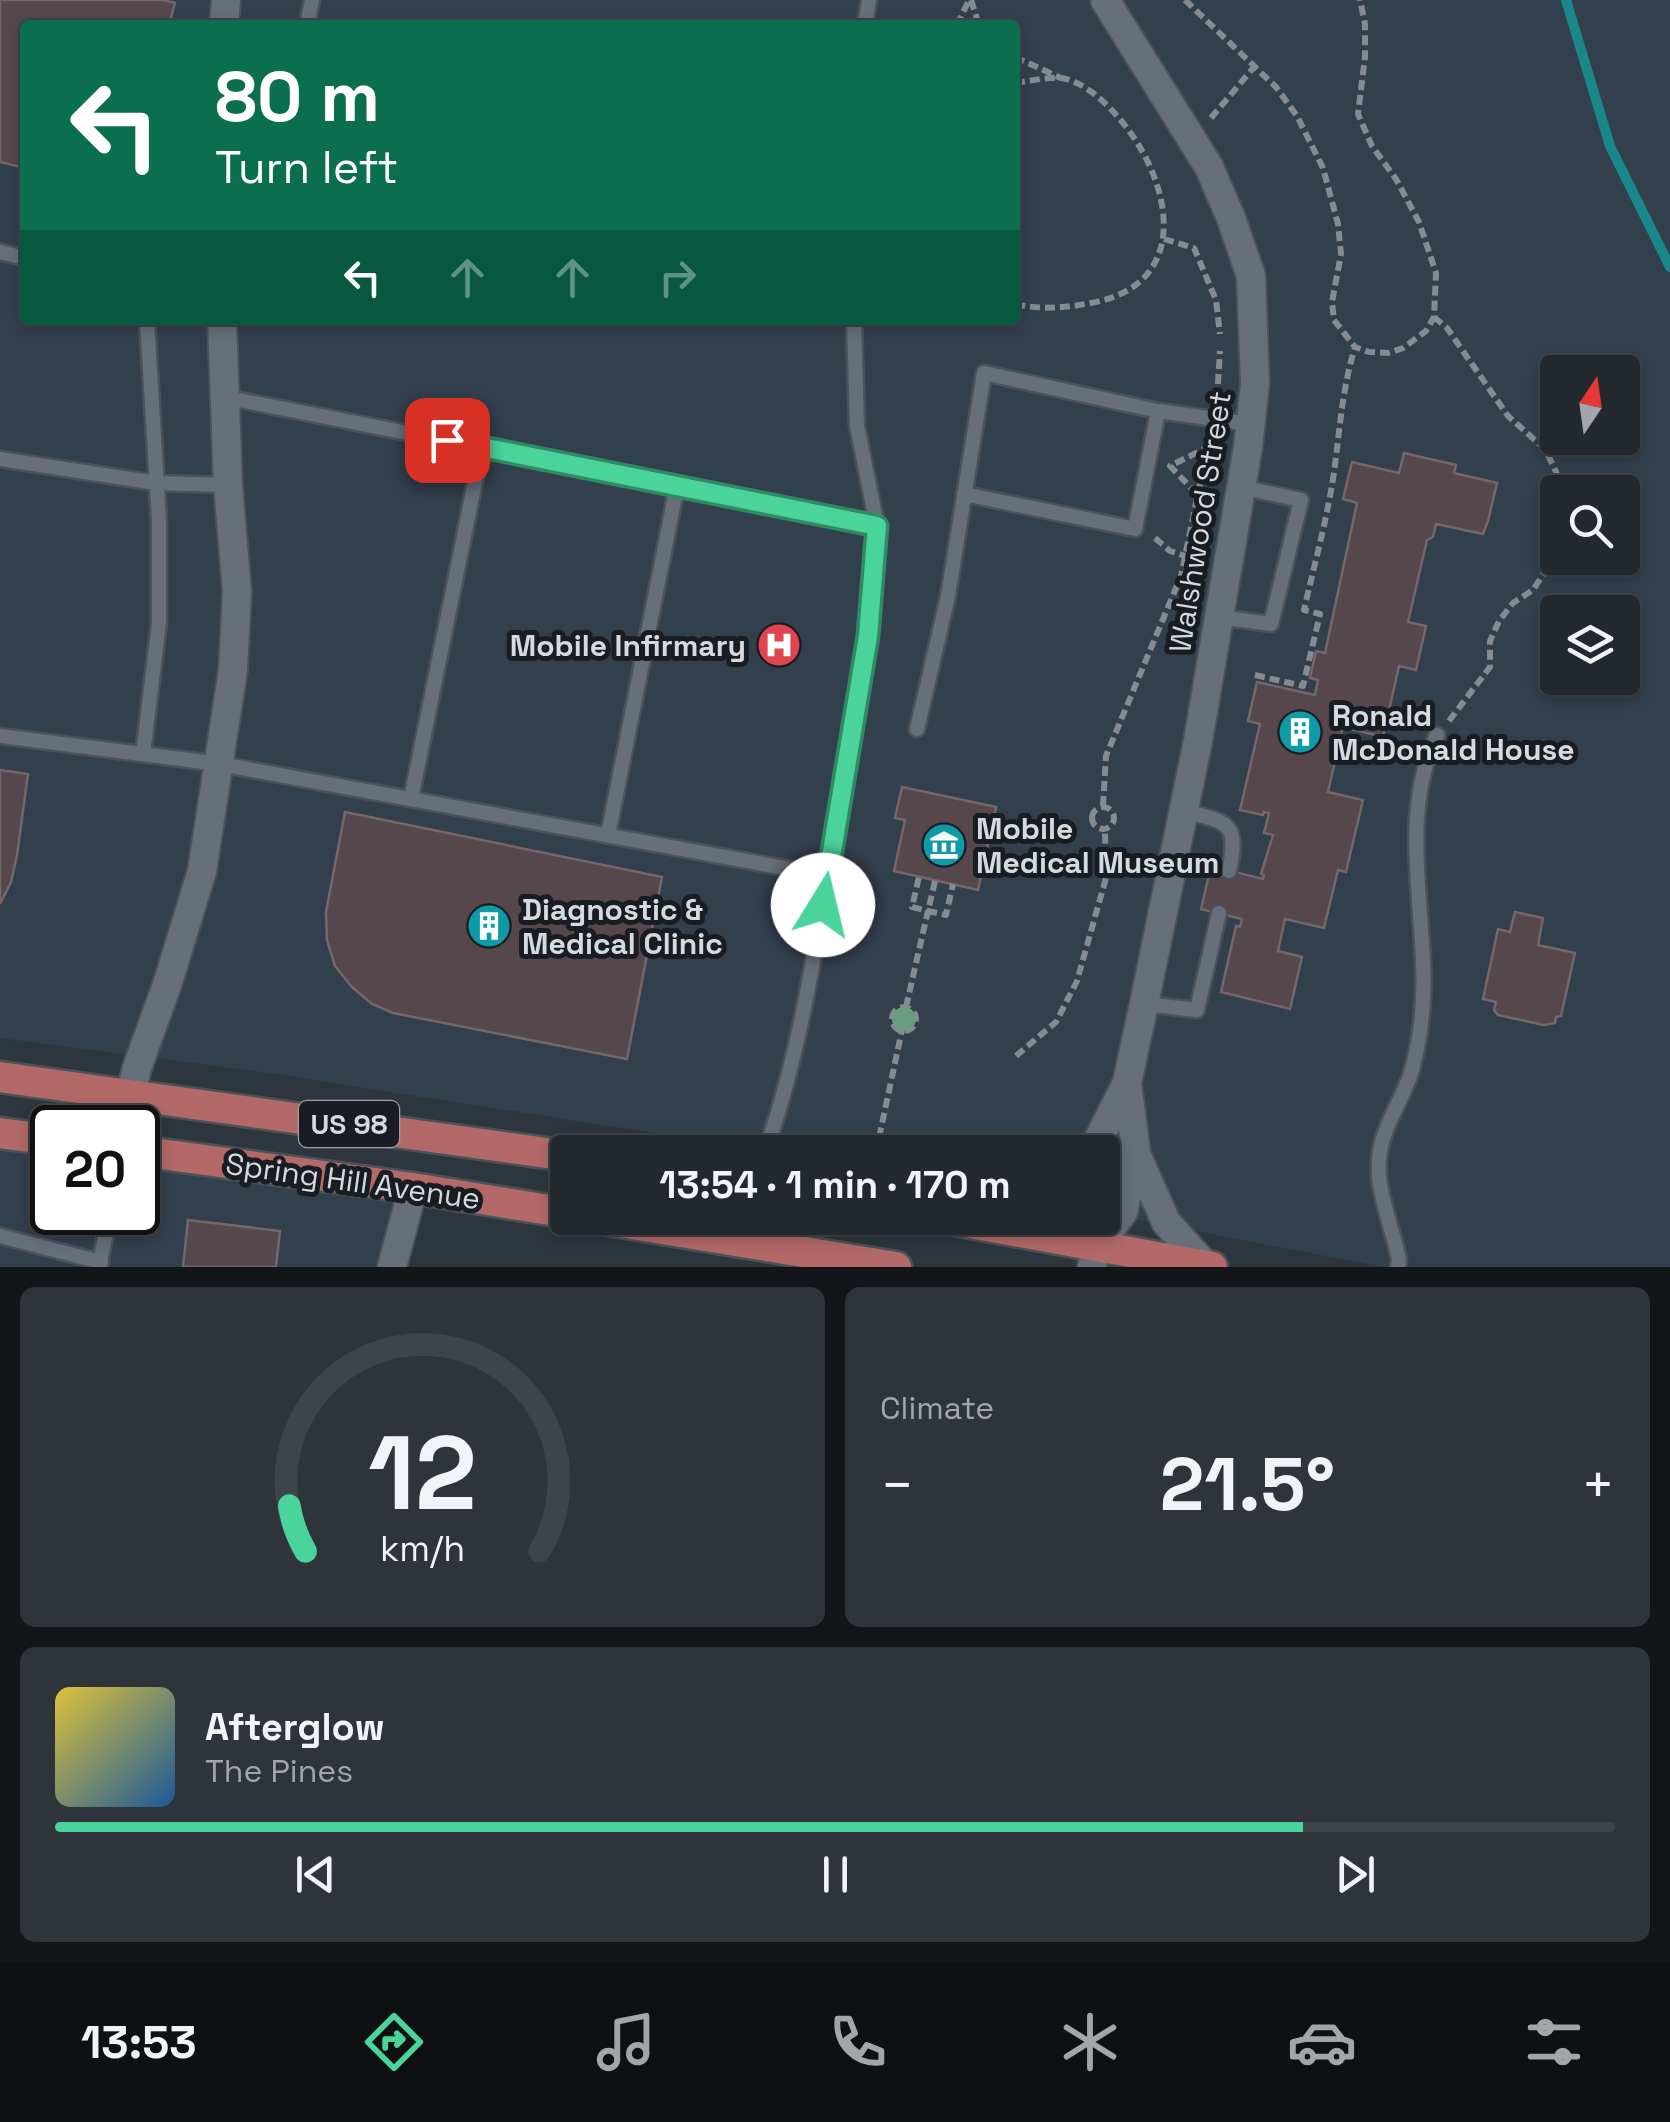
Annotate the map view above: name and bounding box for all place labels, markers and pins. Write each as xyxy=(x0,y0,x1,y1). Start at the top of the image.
pin xyxy=(405,398,490,483)
hospital icon: Mobile Infirmary xyxy=(756,622,802,668)
place label: Mobile Infirmary xyxy=(510,626,746,665)
place label: Ronald McDonald House xyxy=(1332,696,1575,769)
building icon: Ronald McDonald House xyxy=(1277,709,1323,755)
place label: Mobile Medical Museum xyxy=(976,809,1219,882)
museum icon: Mobile Medical Museum xyxy=(921,822,967,868)
place label: Diagnostic & Medical Clinic xyxy=(522,890,723,963)
building icon: Diagnostic & Medical Clinic xyxy=(466,903,512,949)

